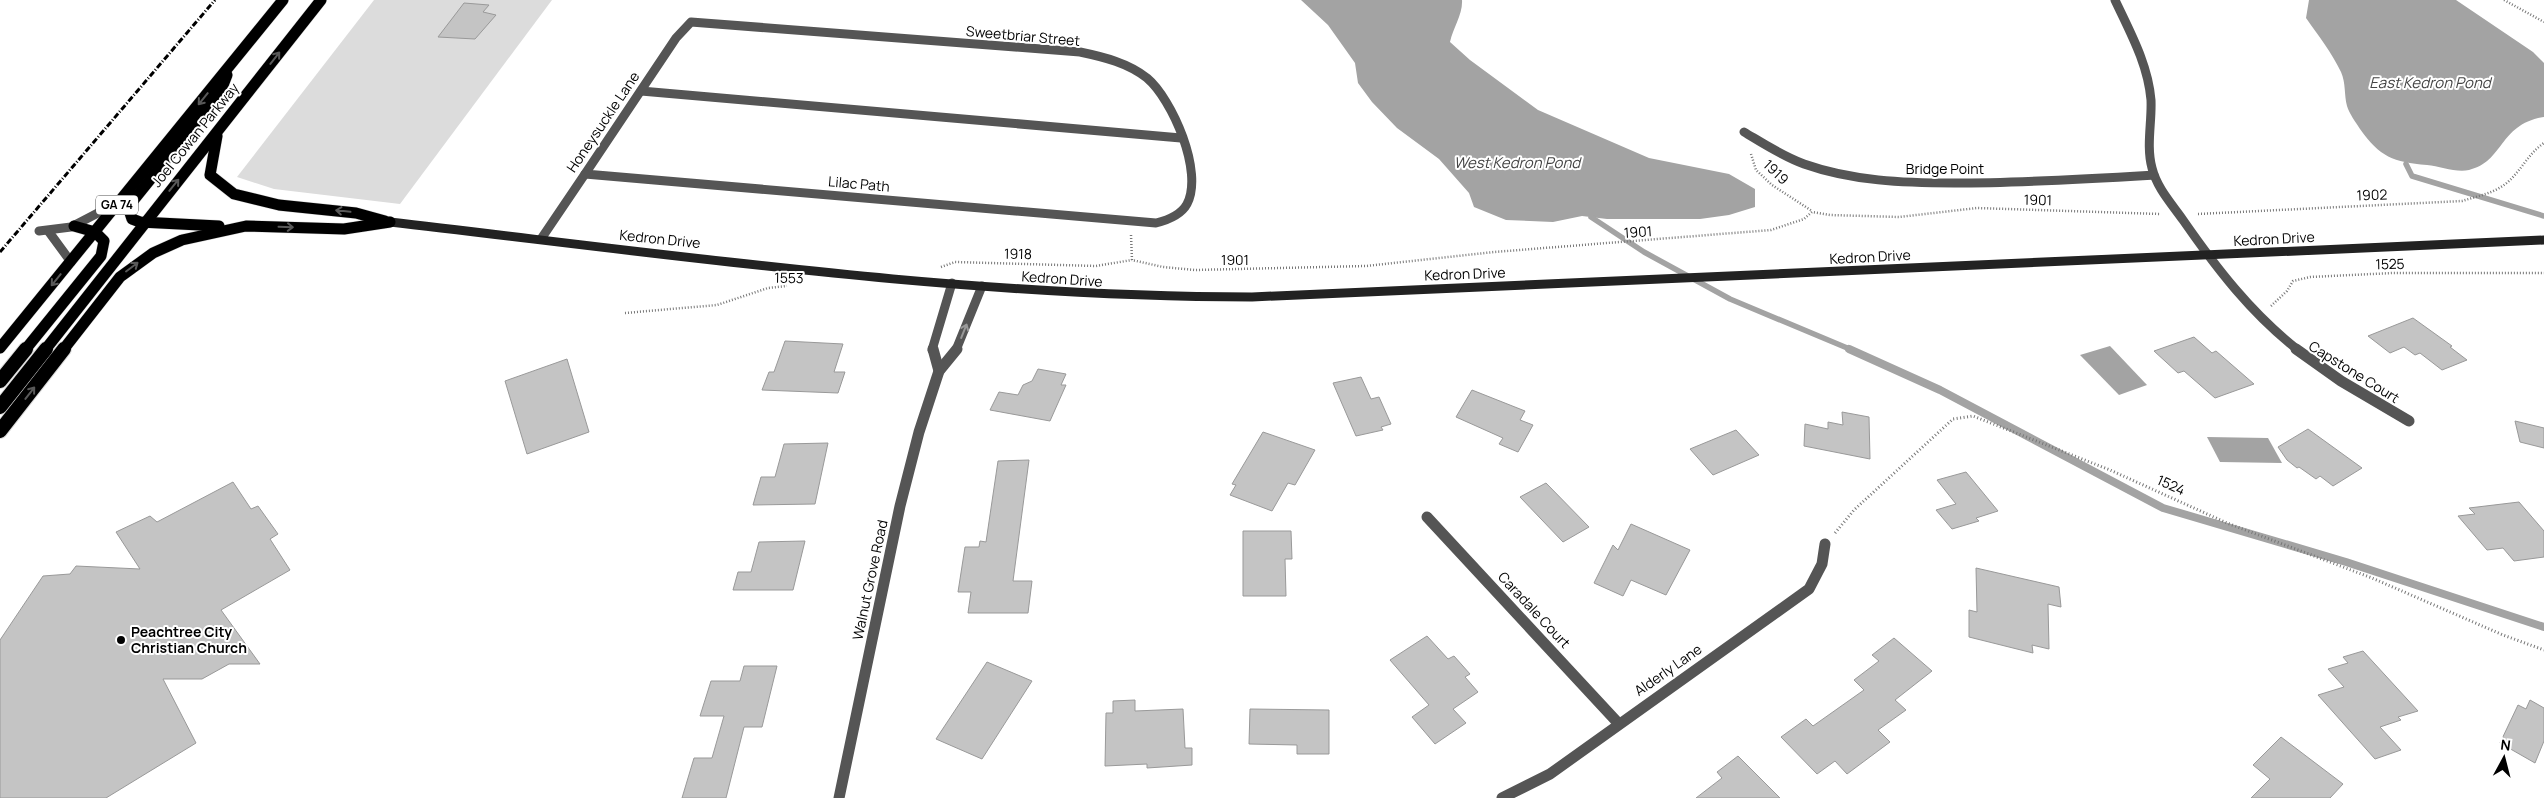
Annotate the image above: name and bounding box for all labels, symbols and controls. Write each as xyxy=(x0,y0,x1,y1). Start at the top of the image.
street label: Sweetbriar Street xyxy=(965,21,1081,50)
one-way arrow xyxy=(270,52,281,65)
street label: Honeysuckle Lane xyxy=(562,68,643,176)
water label: East Kedron Pond xyxy=(2369,72,2493,93)
street label: Joel Cowan Parkway xyxy=(147,78,243,191)
one-way arrow xyxy=(197,92,208,105)
water label: West Kedron Pond xyxy=(1454,152,1582,173)
street label: 1919 xyxy=(1760,155,1793,188)
street label: Bridge Point xyxy=(1906,159,1985,178)
street label: Lilac Path xyxy=(827,171,891,196)
one-way arrow xyxy=(169,179,180,192)
street label: 1902 xyxy=(2356,184,2388,205)
street label: 1901 xyxy=(2024,190,2052,209)
road number: GA 74 xyxy=(96,196,138,214)
one-way arrow xyxy=(335,206,351,216)
street label: 1901 xyxy=(1623,221,1653,242)
one-way arrow xyxy=(278,222,294,231)
street label: Kedron Drive xyxy=(619,225,701,252)
street label: Kedron Drive xyxy=(2233,227,2315,250)
street label: 1918 xyxy=(1004,244,1032,263)
street label: Kedron Drive xyxy=(1829,245,1911,268)
street label: 1901 xyxy=(1221,250,1249,269)
street label: 1525 xyxy=(2375,254,2405,273)
one-way arrow xyxy=(125,262,139,272)
street label: Kedron Drive xyxy=(1424,263,1506,284)
street label: Kedron Drive xyxy=(1021,266,1103,291)
street label: 1553 xyxy=(774,268,804,287)
one-way arrow xyxy=(51,273,62,286)
one-way arrow xyxy=(960,324,970,339)
street label: Capstone Court xyxy=(2305,336,2404,407)
one-way arrow xyxy=(24,387,35,400)
street label: 1524 xyxy=(2154,470,2188,499)
street label: Walnut Grove Road xyxy=(848,518,892,642)
street label: Caradale Court xyxy=(1494,567,1575,652)
place label: Peachtree City Christian Church xyxy=(131,622,247,657)
marker: Peachtree City Christian Church xyxy=(115,634,127,646)
street label: Alderly Lane xyxy=(1630,639,1705,700)
north arrow xyxy=(2479,733,2529,783)
text: N xyxy=(2499,735,2512,755)

